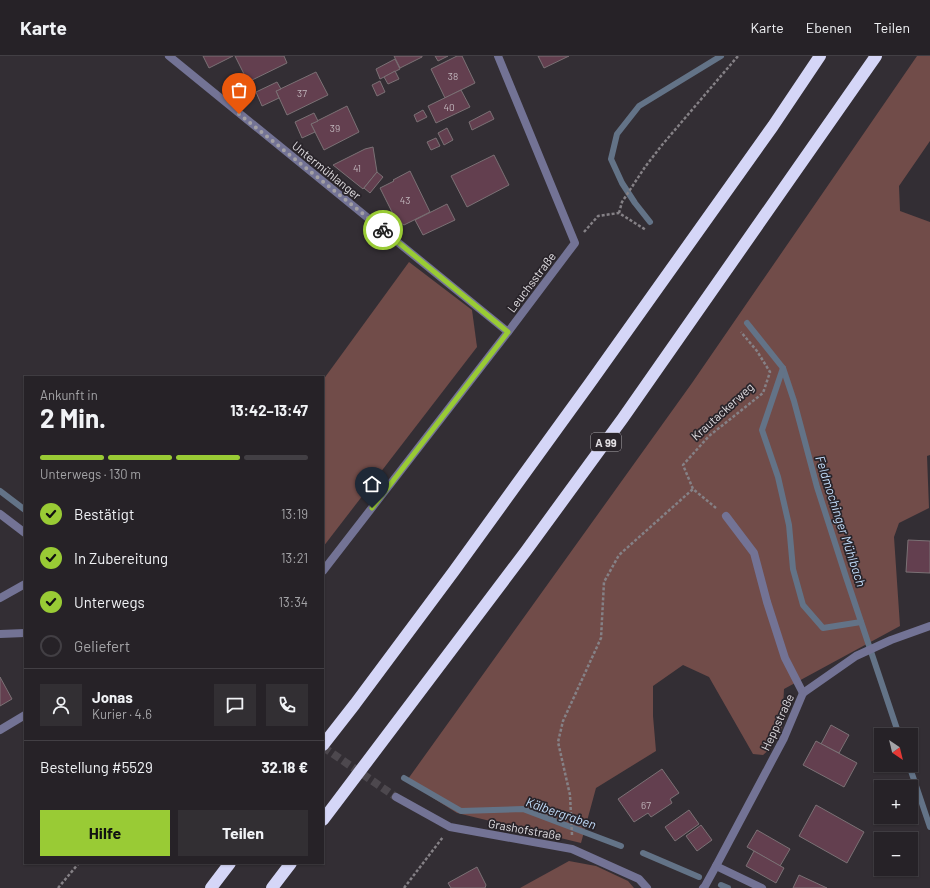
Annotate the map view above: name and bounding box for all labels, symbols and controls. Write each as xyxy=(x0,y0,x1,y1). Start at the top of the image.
text: Karte xyxy=(20,16,67,39)
text: Karte xyxy=(750,19,784,36)
text: Ebenen xyxy=(806,19,852,36)
text: Teilen xyxy=(874,19,910,36)
house number: 38 xyxy=(448,70,458,82)
pin xyxy=(222,73,256,114)
icon: bag xyxy=(228,79,250,101)
house number: 37 xyxy=(297,87,307,99)
house number: 40 xyxy=(443,101,455,113)
house number: 39 xyxy=(330,122,340,134)
street label: Untermühlanger xyxy=(290,138,365,202)
house number: 41 xyxy=(353,162,361,174)
house number: 43 xyxy=(400,194,410,206)
courier xyxy=(363,210,403,250)
icon: bike xyxy=(372,219,394,241)
street label: Leuchsstraße xyxy=(504,249,558,315)
street label: Krautackerweg xyxy=(688,379,756,443)
text: Ankunft in xyxy=(40,387,98,403)
text: 13:42–13:47 xyxy=(230,401,308,419)
text: 2 Min. xyxy=(40,402,106,433)
road number: A 99 xyxy=(591,433,621,451)
water label: Feldmochinger Mühlbach xyxy=(812,453,870,589)
text: Unterwegs · 130 m xyxy=(40,466,141,482)
pin xyxy=(355,467,389,508)
icon: home xyxy=(361,473,383,495)
icon: check xyxy=(40,503,62,525)
text: Bestätigt xyxy=(74,505,134,523)
text: 13:19 xyxy=(281,506,308,522)
icon: check xyxy=(40,547,62,569)
text: In Zubereitung xyxy=(74,549,168,567)
text: 13:21 xyxy=(281,550,308,566)
icon: check xyxy=(40,591,62,613)
text: Unterwegs xyxy=(74,593,145,611)
text: 13:34 xyxy=(278,594,308,610)
text: Geliefert xyxy=(74,637,130,655)
button: person xyxy=(40,684,82,726)
button: chat xyxy=(214,684,256,726)
button: phone xyxy=(266,684,308,726)
text: Jonas xyxy=(92,688,133,706)
street label: Heppstraße xyxy=(758,691,796,753)
text: Kurier · 4.6 xyxy=(92,706,152,722)
north arrow xyxy=(874,728,918,772)
map controls xyxy=(874,728,918,876)
text: Bestellung #5529 xyxy=(40,758,153,776)
text: 32.18 € xyxy=(262,758,308,776)
button: + xyxy=(874,780,918,824)
water label: Kälbergraben xyxy=(524,793,598,833)
house number: 67 xyxy=(641,799,651,811)
button: Hilfe xyxy=(40,810,170,856)
button: Teilen xyxy=(178,810,308,856)
street label: Grashofstraße xyxy=(487,816,563,842)
button: − xyxy=(874,832,918,876)

